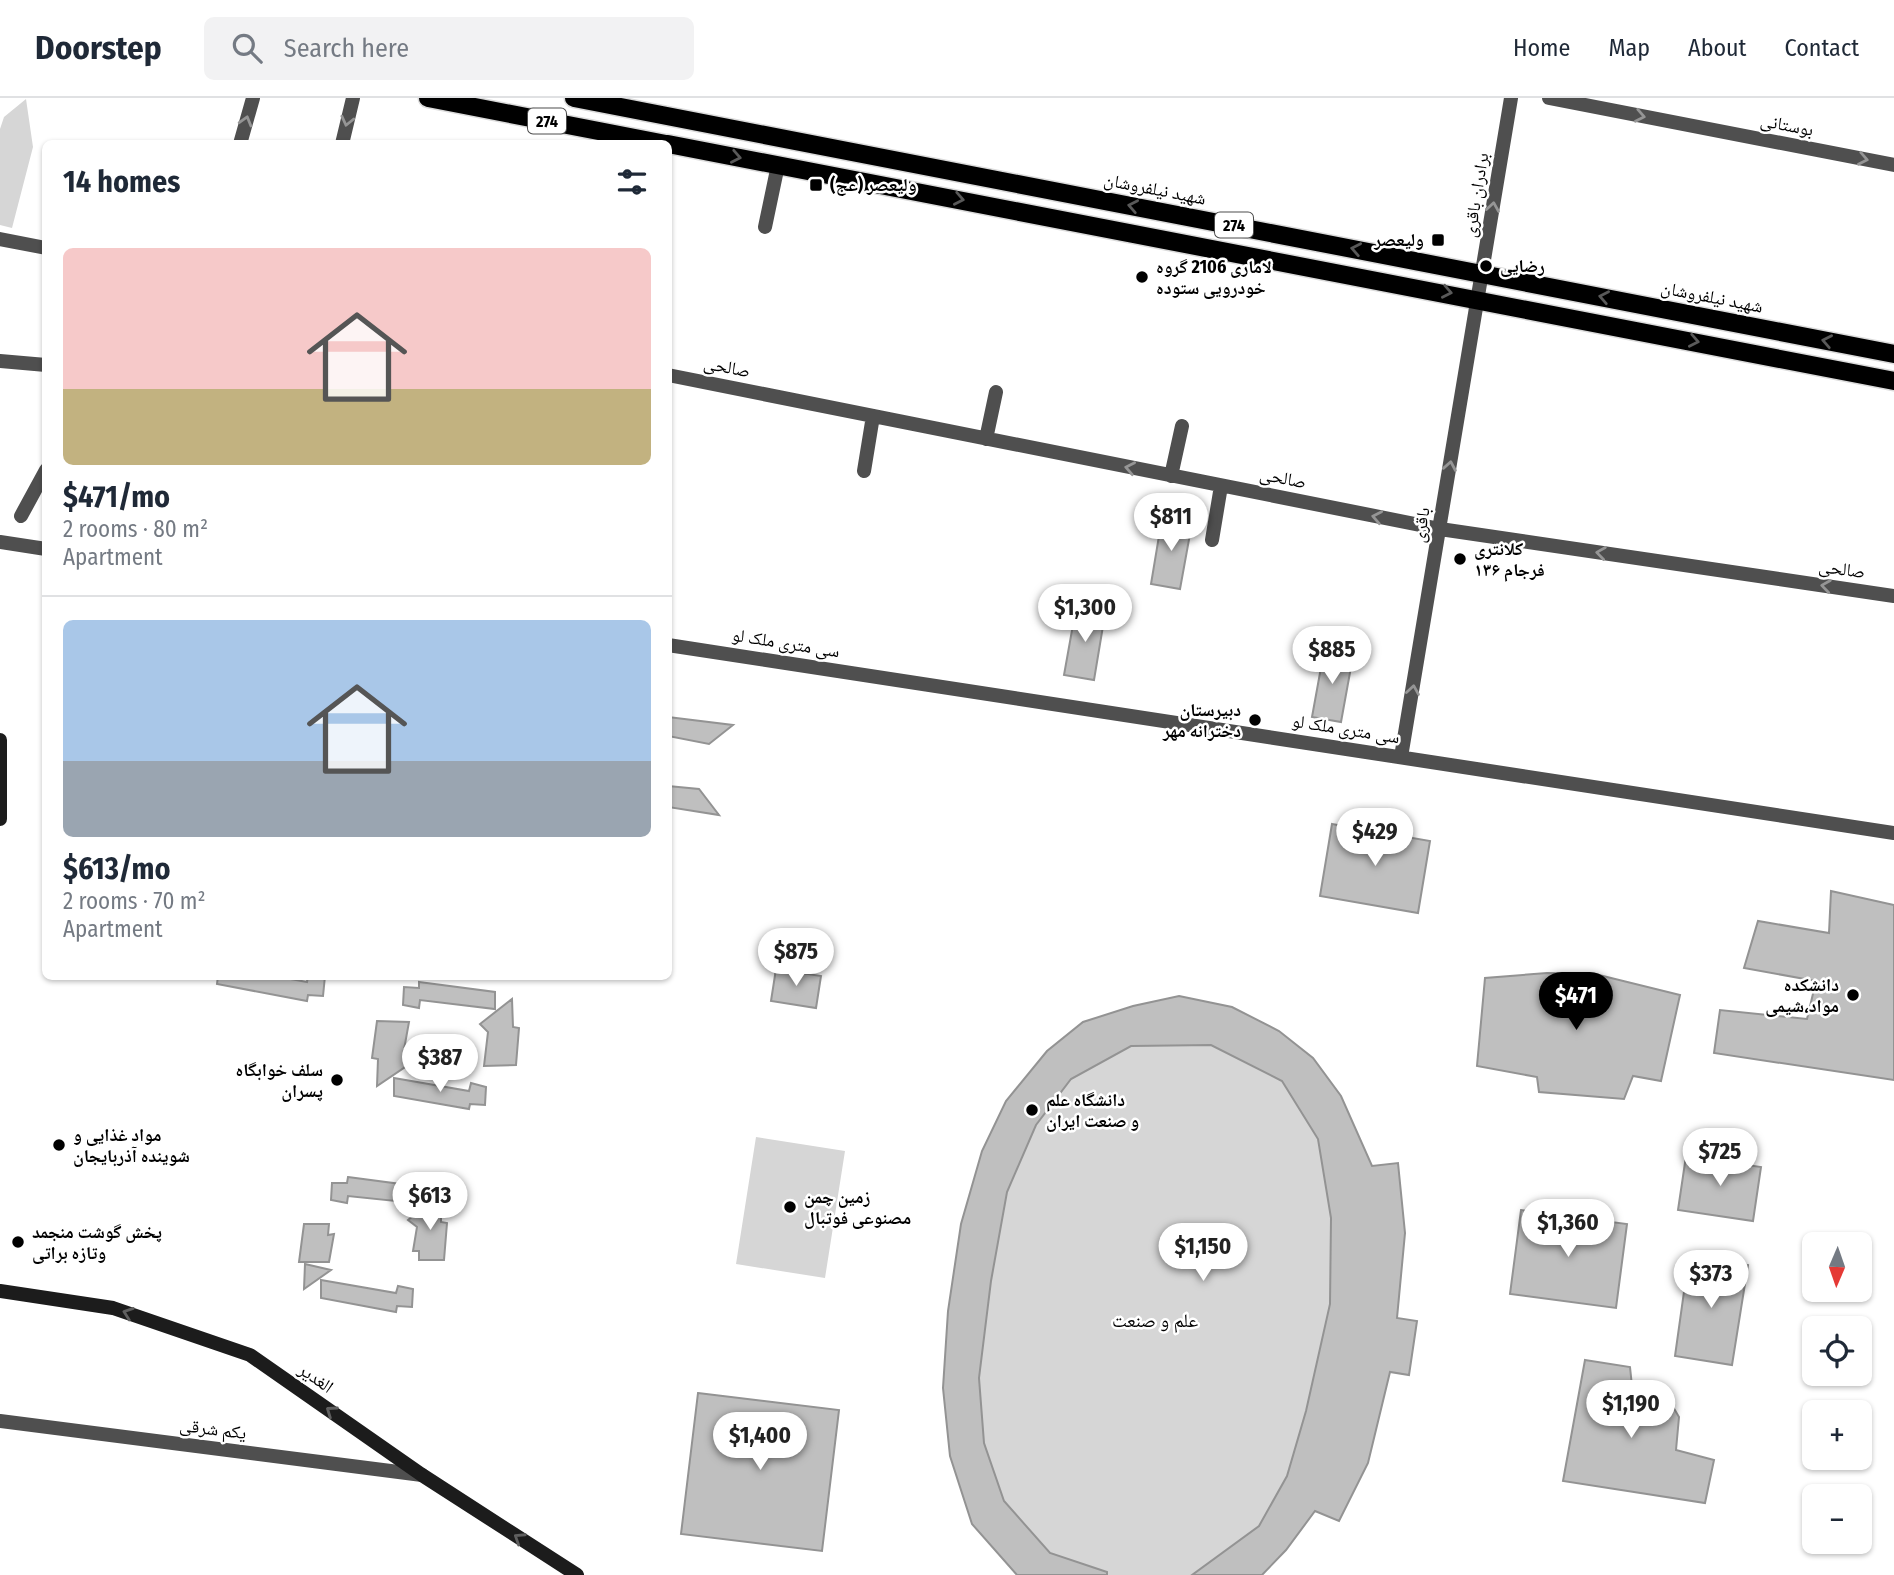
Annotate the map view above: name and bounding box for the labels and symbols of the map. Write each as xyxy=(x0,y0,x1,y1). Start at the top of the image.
one-way arrow xyxy=(1634,107,1646,122)
road number: 274 xyxy=(528,108,566,134)
street label: بوستانی xyxy=(1759,109,1815,141)
one-way arrow xyxy=(238,115,253,127)
one-way arrow xyxy=(341,115,356,127)
one-way arrow xyxy=(730,148,742,163)
street label: برادران باقری xyxy=(1458,151,1494,239)
one-way arrow xyxy=(1857,151,1869,166)
street label: شهید نیلفروشان xyxy=(1102,168,1208,210)
place label: ولیعصر (عج) xyxy=(830,174,917,197)
marker: ولیعصر (عج) xyxy=(808,177,824,193)
one-way arrow xyxy=(953,191,965,206)
one-way arrow xyxy=(1127,199,1139,214)
one-way arrow xyxy=(1485,201,1500,213)
road number: 274 xyxy=(1215,212,1253,238)
place label: ولیعصر xyxy=(1373,229,1424,251)
marker: ولیعصر xyxy=(1430,232,1446,248)
one-way arrow xyxy=(1350,242,1362,257)
place label: رضایی xyxy=(1500,255,1545,277)
place label: لاماری 2106 گروه خودرویی ستوده xyxy=(1156,256,1272,299)
marker: رضایی xyxy=(1478,258,1494,274)
marker: لاماری 2106 گروه خودرویی ستوده xyxy=(1134,269,1150,285)
street label: شهید نیلفروشان xyxy=(1659,276,1765,318)
one-way arrow xyxy=(1441,284,1453,299)
one-way arrow xyxy=(1598,290,1610,305)
one-way arrow xyxy=(1688,333,1700,348)
one-way arrow xyxy=(1821,334,1833,349)
street label: صالحی xyxy=(702,352,752,382)
one-way arrow xyxy=(1442,460,1457,472)
one-way arrow xyxy=(1124,461,1136,476)
street label: صالحی xyxy=(1258,463,1308,493)
pin: $811 xyxy=(1130,494,1212,553)
street label: باقری xyxy=(1407,506,1435,544)
one-way arrow xyxy=(1371,510,1383,525)
place label: کلانتری ۱۳۶ فرجام xyxy=(1474,538,1545,582)
one-way arrow xyxy=(1596,546,1607,561)
marker: کلانتری ۱۳۶ فرجام xyxy=(1452,551,1468,567)
street label: صالحی xyxy=(1817,555,1867,583)
one-way arrow xyxy=(1821,579,1832,594)
pin: $1,300 xyxy=(1028,584,1142,644)
street label: سی متری ملک لو xyxy=(731,624,841,662)
pin: $885 xyxy=(1291,626,1373,686)
one-way arrow xyxy=(1405,684,1420,696)
place label: دبیرستان دخترانه مهر xyxy=(1162,699,1241,742)
street label: سی متری ملک لو xyxy=(1291,710,1401,748)
marker: دبیرستان دخترانه مهر xyxy=(1247,712,1263,728)
pin: $429 xyxy=(1334,808,1416,868)
pin: $875 xyxy=(755,928,837,988)
pin: $471 xyxy=(1535,972,1617,1032)
place label: دانشکده مواد،شیمی xyxy=(1765,974,1839,1017)
marker: دانشکده مواد،شیمی xyxy=(1845,987,1861,1003)
pin: $387 xyxy=(399,1034,481,1094)
place label: سلف خوابگاه پسران xyxy=(236,1059,323,1102)
marker: سلف خوابگاه پسران xyxy=(329,1072,345,1088)
place label: دانشگاه علم و صنعت ایران xyxy=(1046,1089,1139,1132)
marker: دانشگاه علم و صنعت ایران xyxy=(1024,1102,1040,1118)
place label: مواد غذایی و شوینده آذربایجان xyxy=(73,1124,190,1167)
pin: $725 xyxy=(1679,1128,1761,1188)
marker: مواد غذایی و شوینده آذربایجان xyxy=(51,1137,67,1153)
pin: $613 xyxy=(389,1172,471,1232)
place label: زمین چمن مصنوعی فوتبال xyxy=(804,1186,911,1229)
marker: زمین چمن مصنوعی فوتبال xyxy=(782,1199,798,1215)
pin: $1,360 xyxy=(1511,1200,1625,1259)
place label: پخش گوشت منجمد وتازه براتی xyxy=(32,1221,162,1264)
pin: $1,150 xyxy=(1146,1224,1260,1283)
north arrow xyxy=(1802,1232,1872,1302)
marker: پخش گوشت منجمد وتازه براتی xyxy=(10,1234,26,1250)
pin: $373 xyxy=(1670,1250,1752,1310)
one-way arrow xyxy=(122,1307,134,1321)
district label: علم و صنعت xyxy=(1112,1309,1198,1333)
street label: الغدیر xyxy=(293,1358,338,1398)
pin: $1,190 xyxy=(1574,1380,1688,1440)
one-way arrow xyxy=(326,1407,339,1419)
pin: $1,400 xyxy=(703,1412,817,1472)
street label: یکم شرقی xyxy=(178,1414,248,1445)
one-way arrow xyxy=(514,1533,527,1546)

